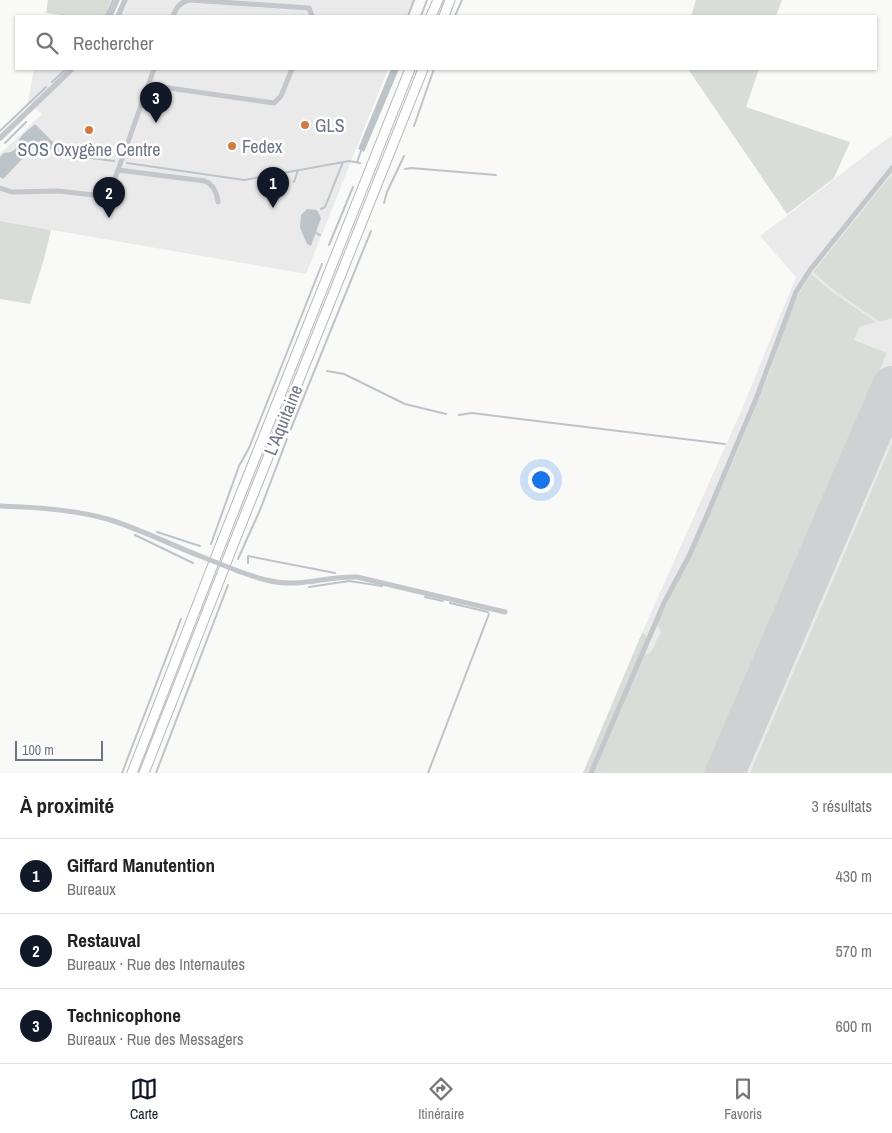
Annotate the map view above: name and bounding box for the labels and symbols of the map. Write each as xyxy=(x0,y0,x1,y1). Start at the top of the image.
pin: 3 xyxy=(140,82,172,123)
place label: GLS xyxy=(315,113,345,138)
marker: GLS xyxy=(299,119,311,131)
marker: SOS Oxygène Centre xyxy=(83,124,95,136)
place label: Fedex xyxy=(242,134,283,159)
place label: SOS Oxygène Centre xyxy=(18,137,160,162)
marker: Fedex xyxy=(226,140,238,152)
pin: 1 xyxy=(257,167,289,208)
pin: 2 xyxy=(93,177,125,218)
street label: L'Aquitaine xyxy=(258,381,308,459)
your location xyxy=(528,467,554,493)
scale bar xyxy=(15,738,102,761)

